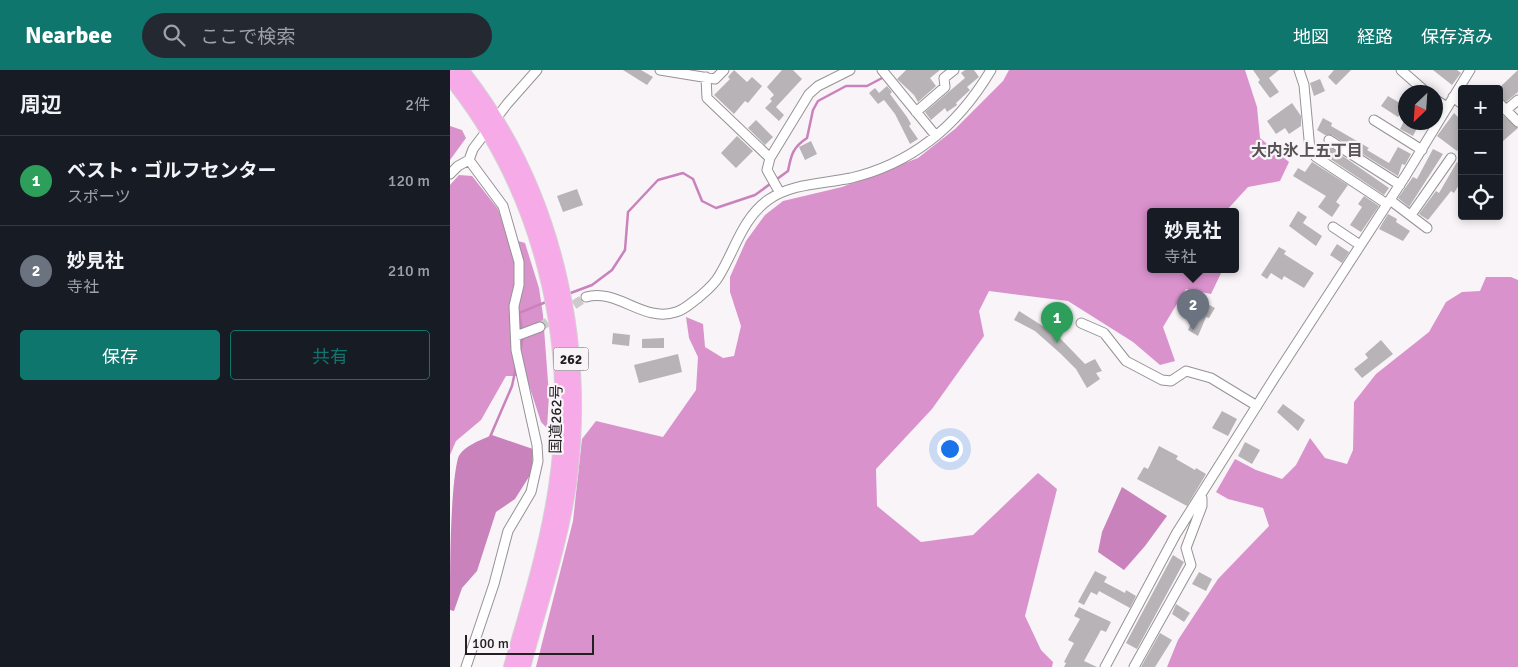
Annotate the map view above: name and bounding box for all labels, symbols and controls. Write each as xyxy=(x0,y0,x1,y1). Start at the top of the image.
search box xyxy=(142,13,492,58)
text: Nearbee xyxy=(25,20,112,50)
icon: search xyxy=(160,21,188,49)
text: ここで検索 xyxy=(200,25,295,49)
text: 地図 xyxy=(1293,26,1329,48)
text: 経路 xyxy=(1357,26,1393,48)
text: 保存済み xyxy=(1421,26,1493,48)
north arrow xyxy=(1398,85,1443,130)
map controls xyxy=(1458,85,1503,220)
button: + xyxy=(1458,85,1503,130)
text: 周辺 xyxy=(20,92,62,118)
text: 2件 xyxy=(405,95,430,115)
button: − xyxy=(1458,130,1503,175)
district label: 大内氷上五丁目 xyxy=(1251,141,1363,161)
text: ベスト・ゴルフセンター xyxy=(67,159,276,183)
text: 1 xyxy=(32,171,40,191)
text: 120 m xyxy=(388,171,430,191)
button: locate xyxy=(1458,175,1503,220)
text: スポーツ xyxy=(67,187,131,207)
popup xyxy=(1147,208,1239,273)
text: 妙見社 xyxy=(1164,219,1222,243)
text: 寺社 xyxy=(1164,247,1197,267)
text: 妙見社 xyxy=(67,249,124,273)
text: 2 xyxy=(32,261,40,281)
text: 210 m xyxy=(388,261,430,281)
text: 寺社 xyxy=(67,277,99,297)
pin: 2 xyxy=(1177,289,1209,330)
pin: 1 xyxy=(1041,302,1073,343)
button: 保存 xyxy=(20,330,220,380)
button: 共有 xyxy=(230,330,430,380)
road number: 262 xyxy=(554,348,588,370)
street label: 国道262号 xyxy=(546,384,566,454)
your location xyxy=(937,436,963,462)
scale bar xyxy=(465,632,594,655)
text: 100 m xyxy=(472,635,509,652)

